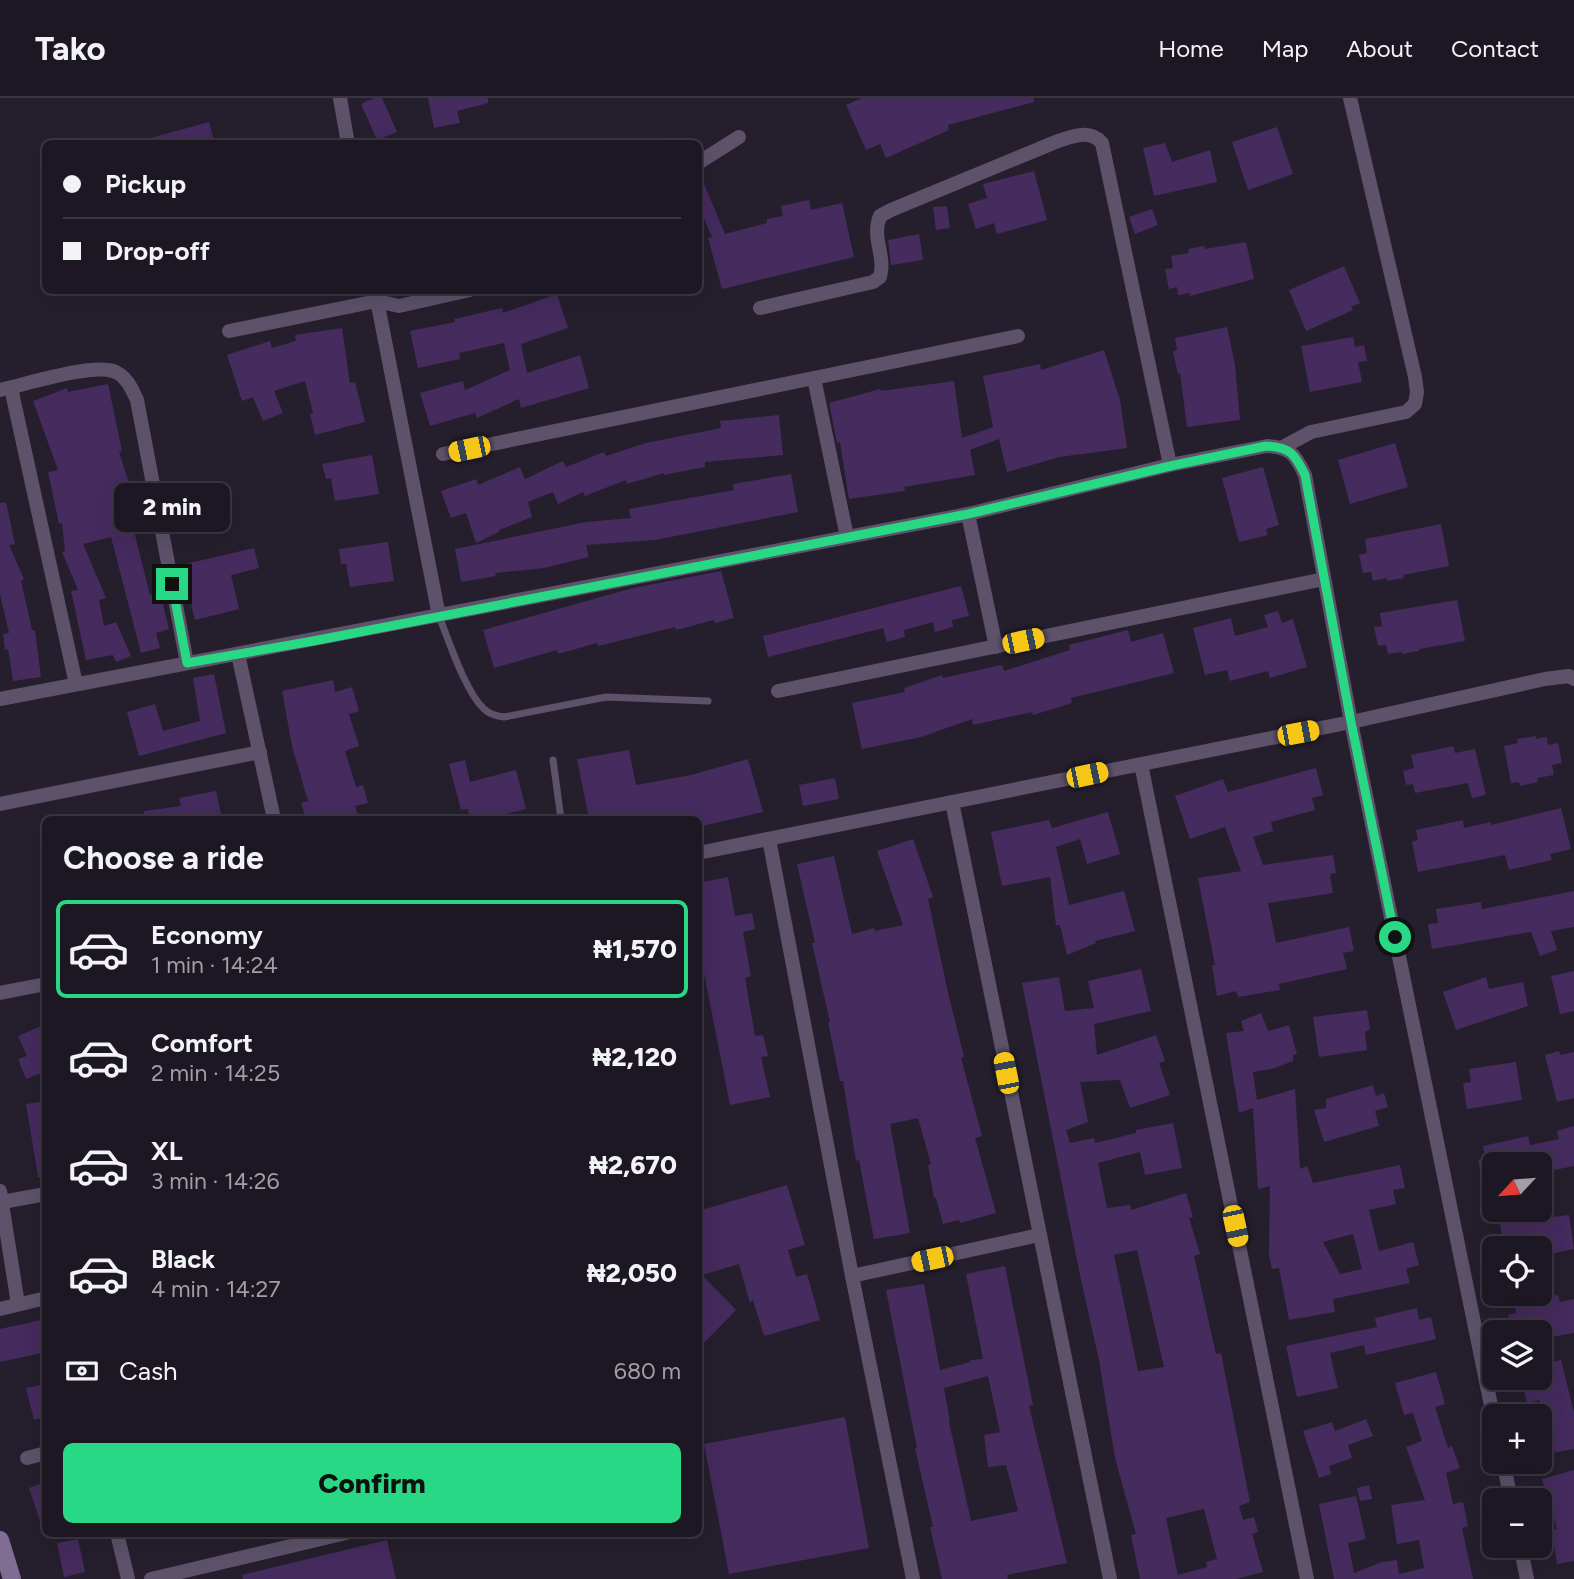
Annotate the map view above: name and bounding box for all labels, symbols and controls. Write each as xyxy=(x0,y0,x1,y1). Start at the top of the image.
text: Tako xyxy=(35,29,106,68)
text: Home xyxy=(1158,34,1224,63)
text: Map xyxy=(1262,34,1308,63)
text: About xyxy=(1346,34,1413,63)
text: Contact xyxy=(1451,34,1539,63)
text: Pickup xyxy=(105,168,186,200)
text: Drop-off xyxy=(105,235,210,267)
car xyxy=(447,434,492,464)
callout: 2 min xyxy=(114,482,230,532)
text: 2 min xyxy=(143,493,201,521)
route end xyxy=(156,568,188,600)
car xyxy=(1001,626,1046,656)
car xyxy=(1276,719,1321,747)
car xyxy=(1065,760,1110,790)
text: Choose a ride xyxy=(63,839,264,877)
icon: car xyxy=(67,918,130,981)
text: Economy xyxy=(151,919,263,951)
route start xyxy=(1379,921,1411,953)
text: ₦1,570 xyxy=(593,933,677,965)
text: 1 min · 14:24 xyxy=(151,951,278,979)
icon: car xyxy=(67,1026,130,1089)
text: Comfort xyxy=(151,1027,253,1059)
text: ₦2,120 xyxy=(593,1041,677,1073)
car xyxy=(992,1050,1021,1096)
text: 2 min · 14:25 xyxy=(151,1059,280,1087)
icon: car xyxy=(67,1134,130,1197)
text: XL xyxy=(151,1135,183,1167)
text: ₦2,670 xyxy=(589,1149,677,1181)
north arrow xyxy=(1482,1152,1552,1222)
map controls xyxy=(1482,1152,1552,1558)
text: 3 min · 14:26 xyxy=(151,1167,280,1195)
car xyxy=(1221,1203,1250,1249)
button: locate xyxy=(1482,1236,1552,1306)
icon: car xyxy=(67,1242,130,1305)
text: Black xyxy=(151,1243,215,1275)
car xyxy=(910,1244,955,1274)
text: ₦2,050 xyxy=(587,1257,677,1289)
text: 4 min · 14:27 xyxy=(151,1275,281,1303)
button: layers xyxy=(1482,1320,1552,1390)
icon: cash xyxy=(63,1352,101,1390)
text: Cash xyxy=(119,1355,178,1387)
text: 680 m xyxy=(614,1357,681,1385)
button: + xyxy=(1482,1404,1552,1474)
button: Confirm xyxy=(63,1443,681,1523)
button: − xyxy=(1482,1488,1552,1558)

